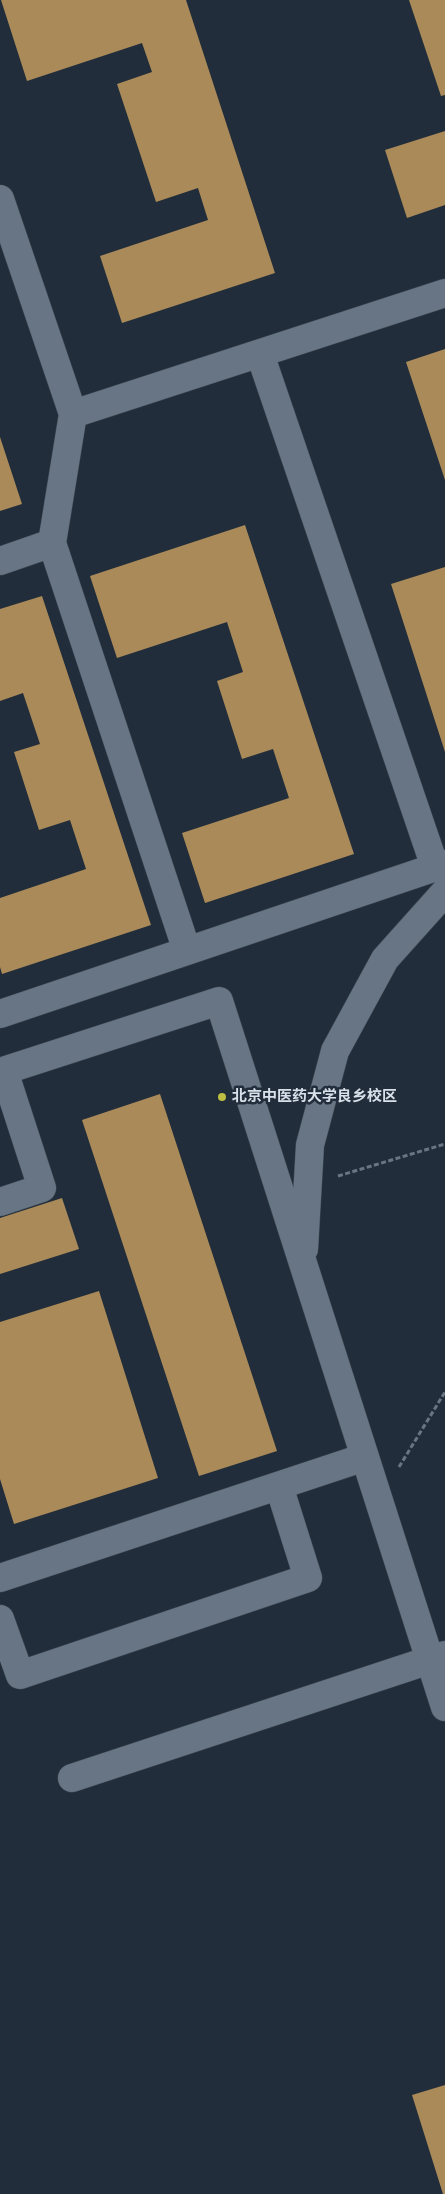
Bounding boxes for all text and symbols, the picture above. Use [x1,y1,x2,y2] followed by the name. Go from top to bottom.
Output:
[232,1088,397,1106] place label: 北京中医药大学良乡校区
[216,1091,228,1103] marker: 北京中医药大学良乡校区

